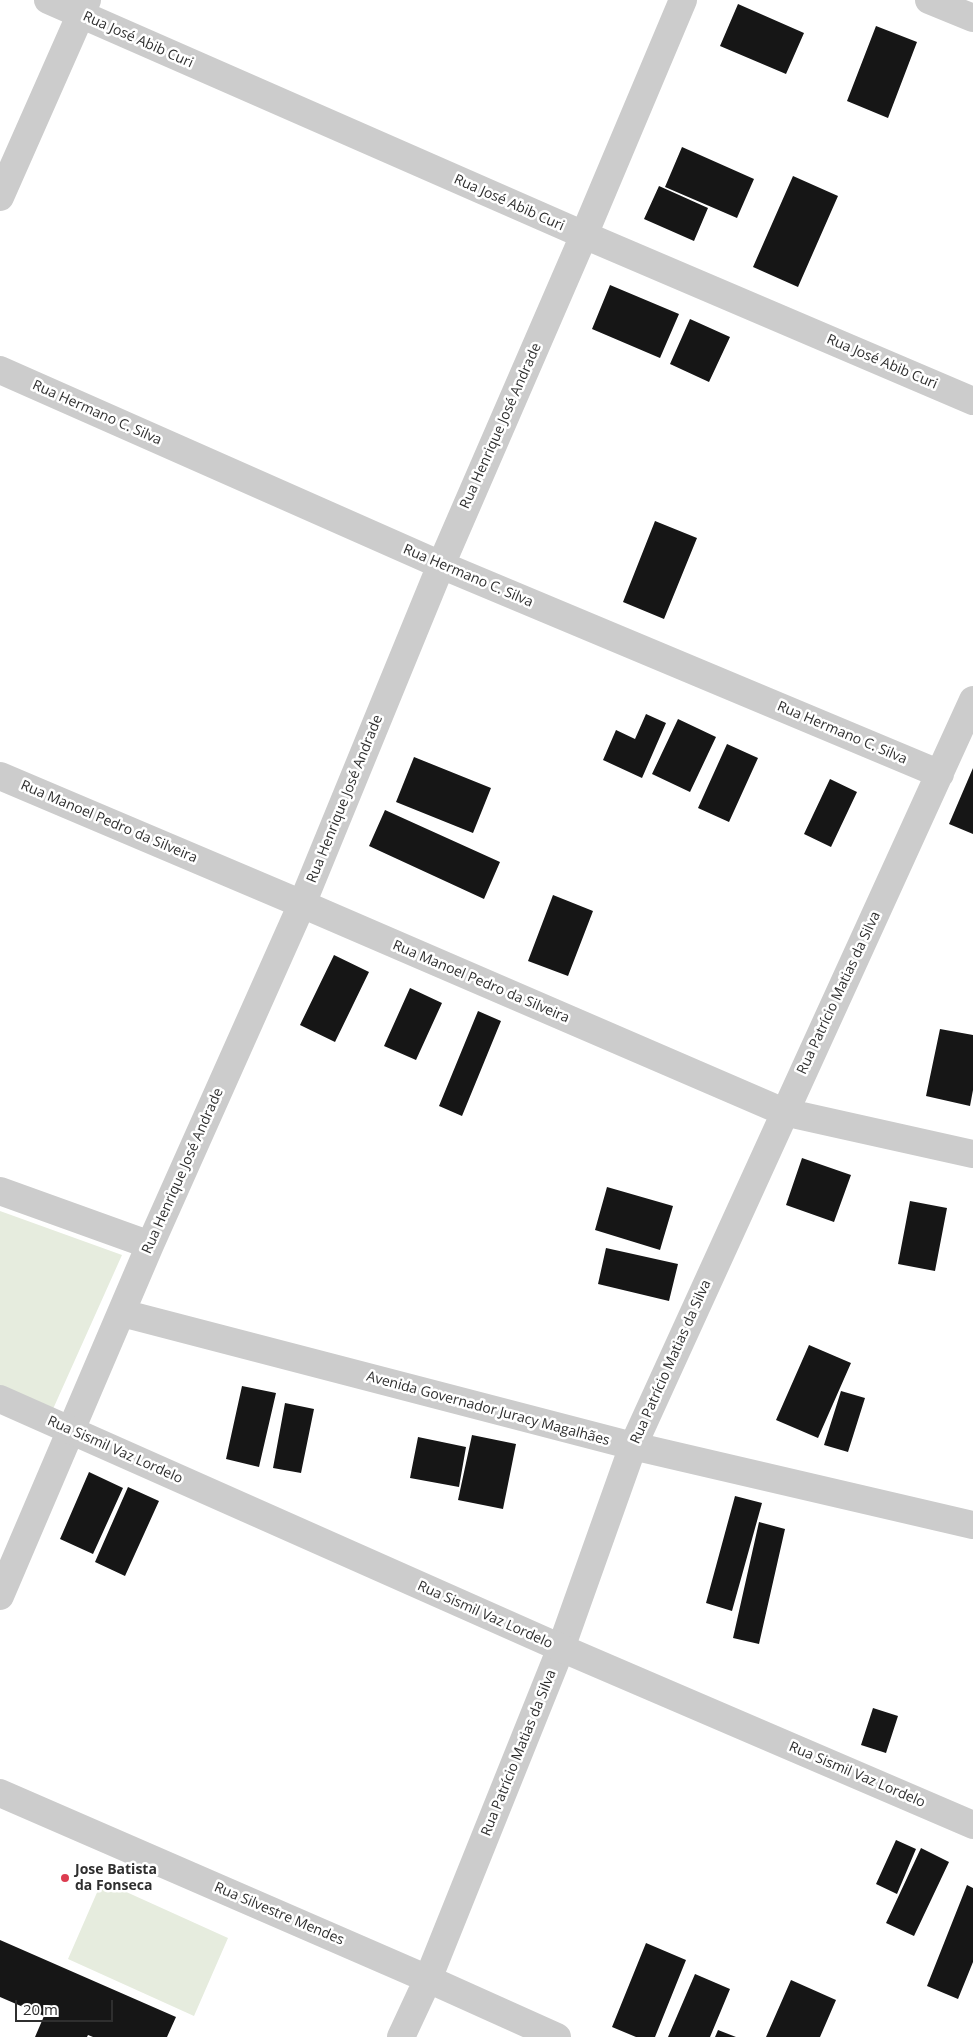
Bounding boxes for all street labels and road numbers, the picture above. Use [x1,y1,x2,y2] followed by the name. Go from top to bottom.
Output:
[80,8,196,72] street label: Rua José Abib Curi
[451,171,567,235] street label: Rua José Abib Curi
[824,331,940,393] street label: Rua José Abib Curi
[457,341,545,511] street label: Rua Henrique José Andrade
[30,377,164,449] street label: Rua Hermano C. Silva
[400,541,536,611] street label: Rua Hermano C. Silva
[774,698,910,768] street label: Rua Hermano C. Silva
[304,713,386,885] street label: Rua Henrique José Andrade
[18,777,200,867] street label: Rua Manoel Pedro da Silveira
[794,909,884,1077] street label: Rua Patrício Matias da Silva
[390,937,572,1027] street label: Rua Manoel Pedro da Silveira
[139,1086,227,1256] street label: Rua Henrique José Andrade
[627,1277,715,1447] street label: Rua Patrício Matias da Silva
[365,1368,611,1450] street label: Avenida Governador Juracy Magalhães
[45,1413,185,1487] street label: Rua Sismil Vaz Lordelo
[415,1578,555,1652] street label: Rua Sismil Vaz Lordelo
[478,1667,560,1839] street label: Rua Patrício Matias da Silva
[786,1739,928,1811] street label: Rua Sismil Vaz Lordelo
[212,1879,346,1949] street label: Rua Silvestre Mendes

